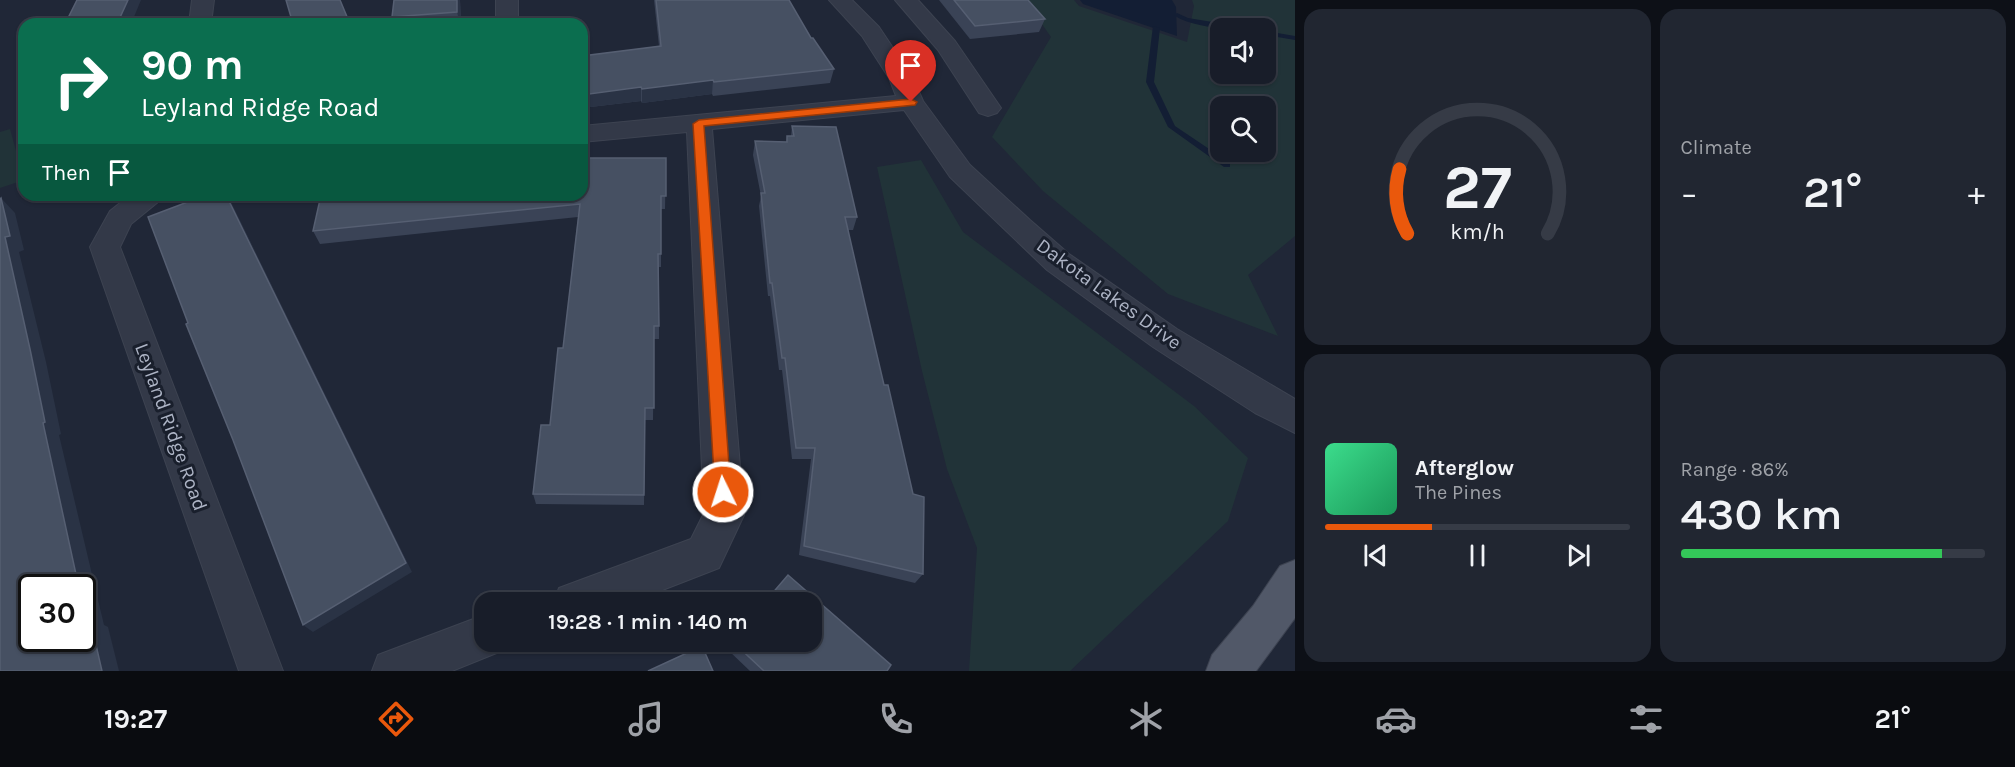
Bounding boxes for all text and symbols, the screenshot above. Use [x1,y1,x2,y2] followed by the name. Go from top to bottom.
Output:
[1210,18,1276,162] map controls
[1210,18,1276,84] button: sound
[141,40,244,90] text: 90 m
[885,40,936,102] pin
[42,42,120,120] icon: right
[894,49,927,82] icon: arrive
[141,91,379,123] text: Leyland Ridge Road
[1210,96,1276,162] button: search
[1681,136,1752,159] text: Climate
[1443,151,1512,224] text: 27
[103,156,136,189] icon: arrive
[42,160,91,186] text: Then
[1803,166,1863,218] text: 21°
[1681,174,1698,212] text: −
[1968,174,1985,212] text: +
[1450,219,1504,244] text: km/h
[1032,234,1186,354] street label: Dakota Lakes Drive
[130,340,212,514] street label: Leyland Ridge Road
[1415,455,1514,481] text: Afterglow
[1681,458,1789,481] text: Range · 86%
[691,460,755,524] position arrow
[1415,481,1502,504] text: The Pines
[1681,488,1842,540] text: 430 km
[1359,539,1392,572] icon: previous
[1461,539,1494,572] icon: pause
[1562,539,1595,572] icon: next
[18,574,96,652] speed limit sign: 30
[548,609,748,635] text: 19:28 · 1 min · 140 m
[375,698,417,740] icon: directions
[625,698,667,740] icon: music
[875,698,917,740] icon: phone
[1125,698,1167,740] icon: climate
[1375,698,1417,740] icon: car
[1625,698,1667,740] icon: filters
[104,703,167,735] text: 19:27
[1875,703,1911,735] text: 21°

